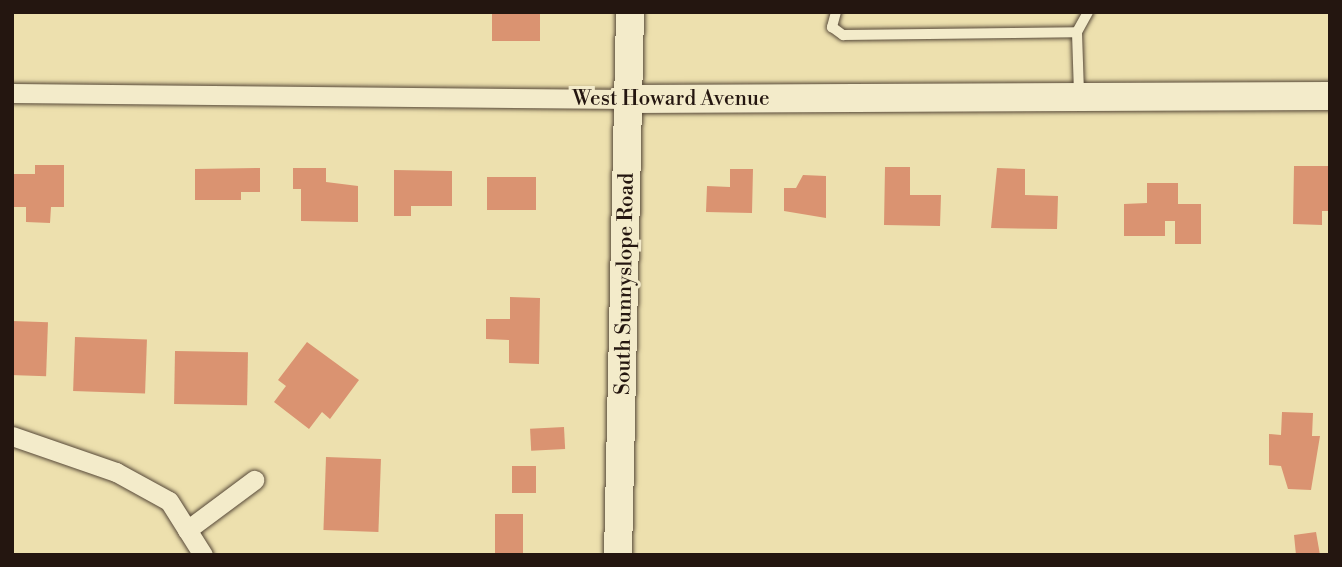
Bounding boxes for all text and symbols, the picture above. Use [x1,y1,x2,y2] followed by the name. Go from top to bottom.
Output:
[572,86,770,112] street label: West Howard Avenue
[610,173,640,395] street label: South Sunnyslope Road

